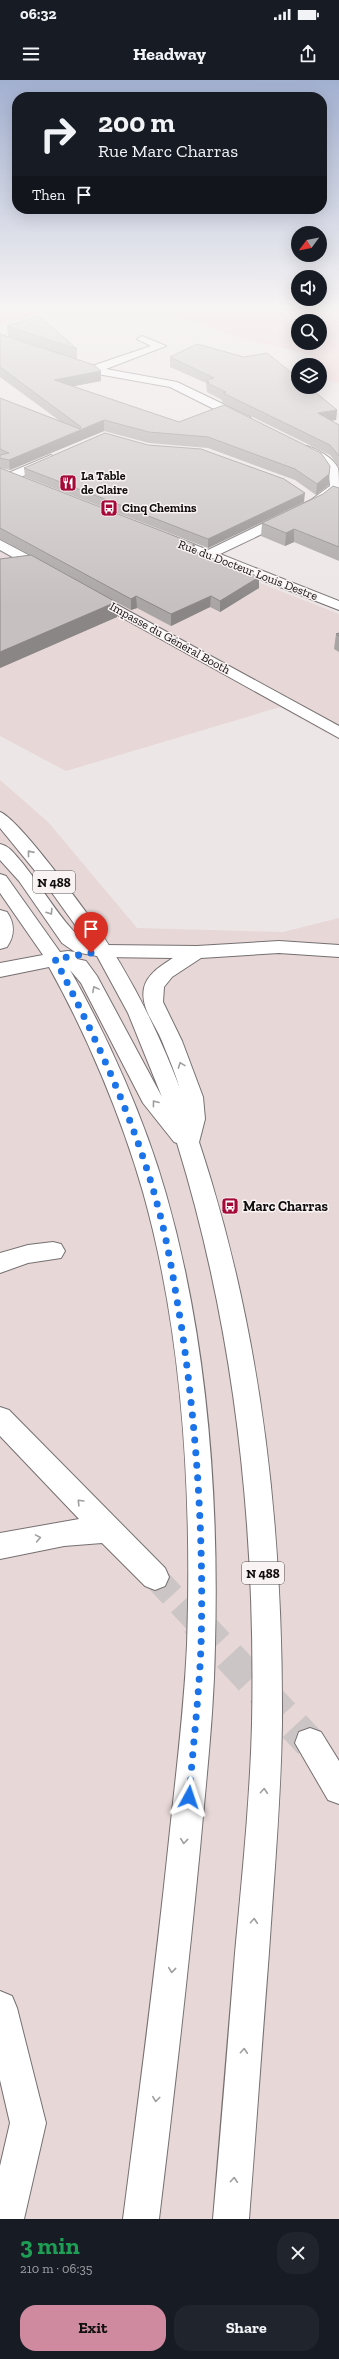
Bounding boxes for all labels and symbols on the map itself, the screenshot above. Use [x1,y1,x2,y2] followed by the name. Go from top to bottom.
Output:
[291,226,327,262] north arrow
[81,469,128,497] place label: La Table de Claire
[58,473,78,493] restaurant icon: La Table de Claire
[99,498,119,518] bus stop icon: Cinq Chemins
[122,501,197,515] place label: Cinq Chemins
[176,537,320,603] street label: Rue du Docteur Louis Destre
[107,599,233,677] street label: Impasse du Général Booth
[27,850,34,857] one-way arrow
[33,871,75,893] road number: N 488
[45,908,52,915] one-way arrow
[74,912,108,953] pin
[92,985,99,993] one-way arrow
[177,1062,186,1069] one-way arrow
[153,1101,160,1108] one-way arrow
[220,1196,240,1216] bus stop icon: Marc Charras
[243,1198,329,1215] place label: Marc Charras
[77,1499,85,1507] one-way arrow
[35,1534,41,1543] one-way arrow
[242,1562,284,1584] road number: N 488
[168,1776,210,1818] position arrow
[260,1788,269,1794] one-way arrow
[180,1838,189,1844] one-way arrow
[250,1918,259,1924] one-way arrow
[167,1967,176,1973] one-way arrow
[240,2048,249,2054] one-way arrow
[152,2096,161,2102] one-way arrow
[229,2177,238,2183] one-way arrow

